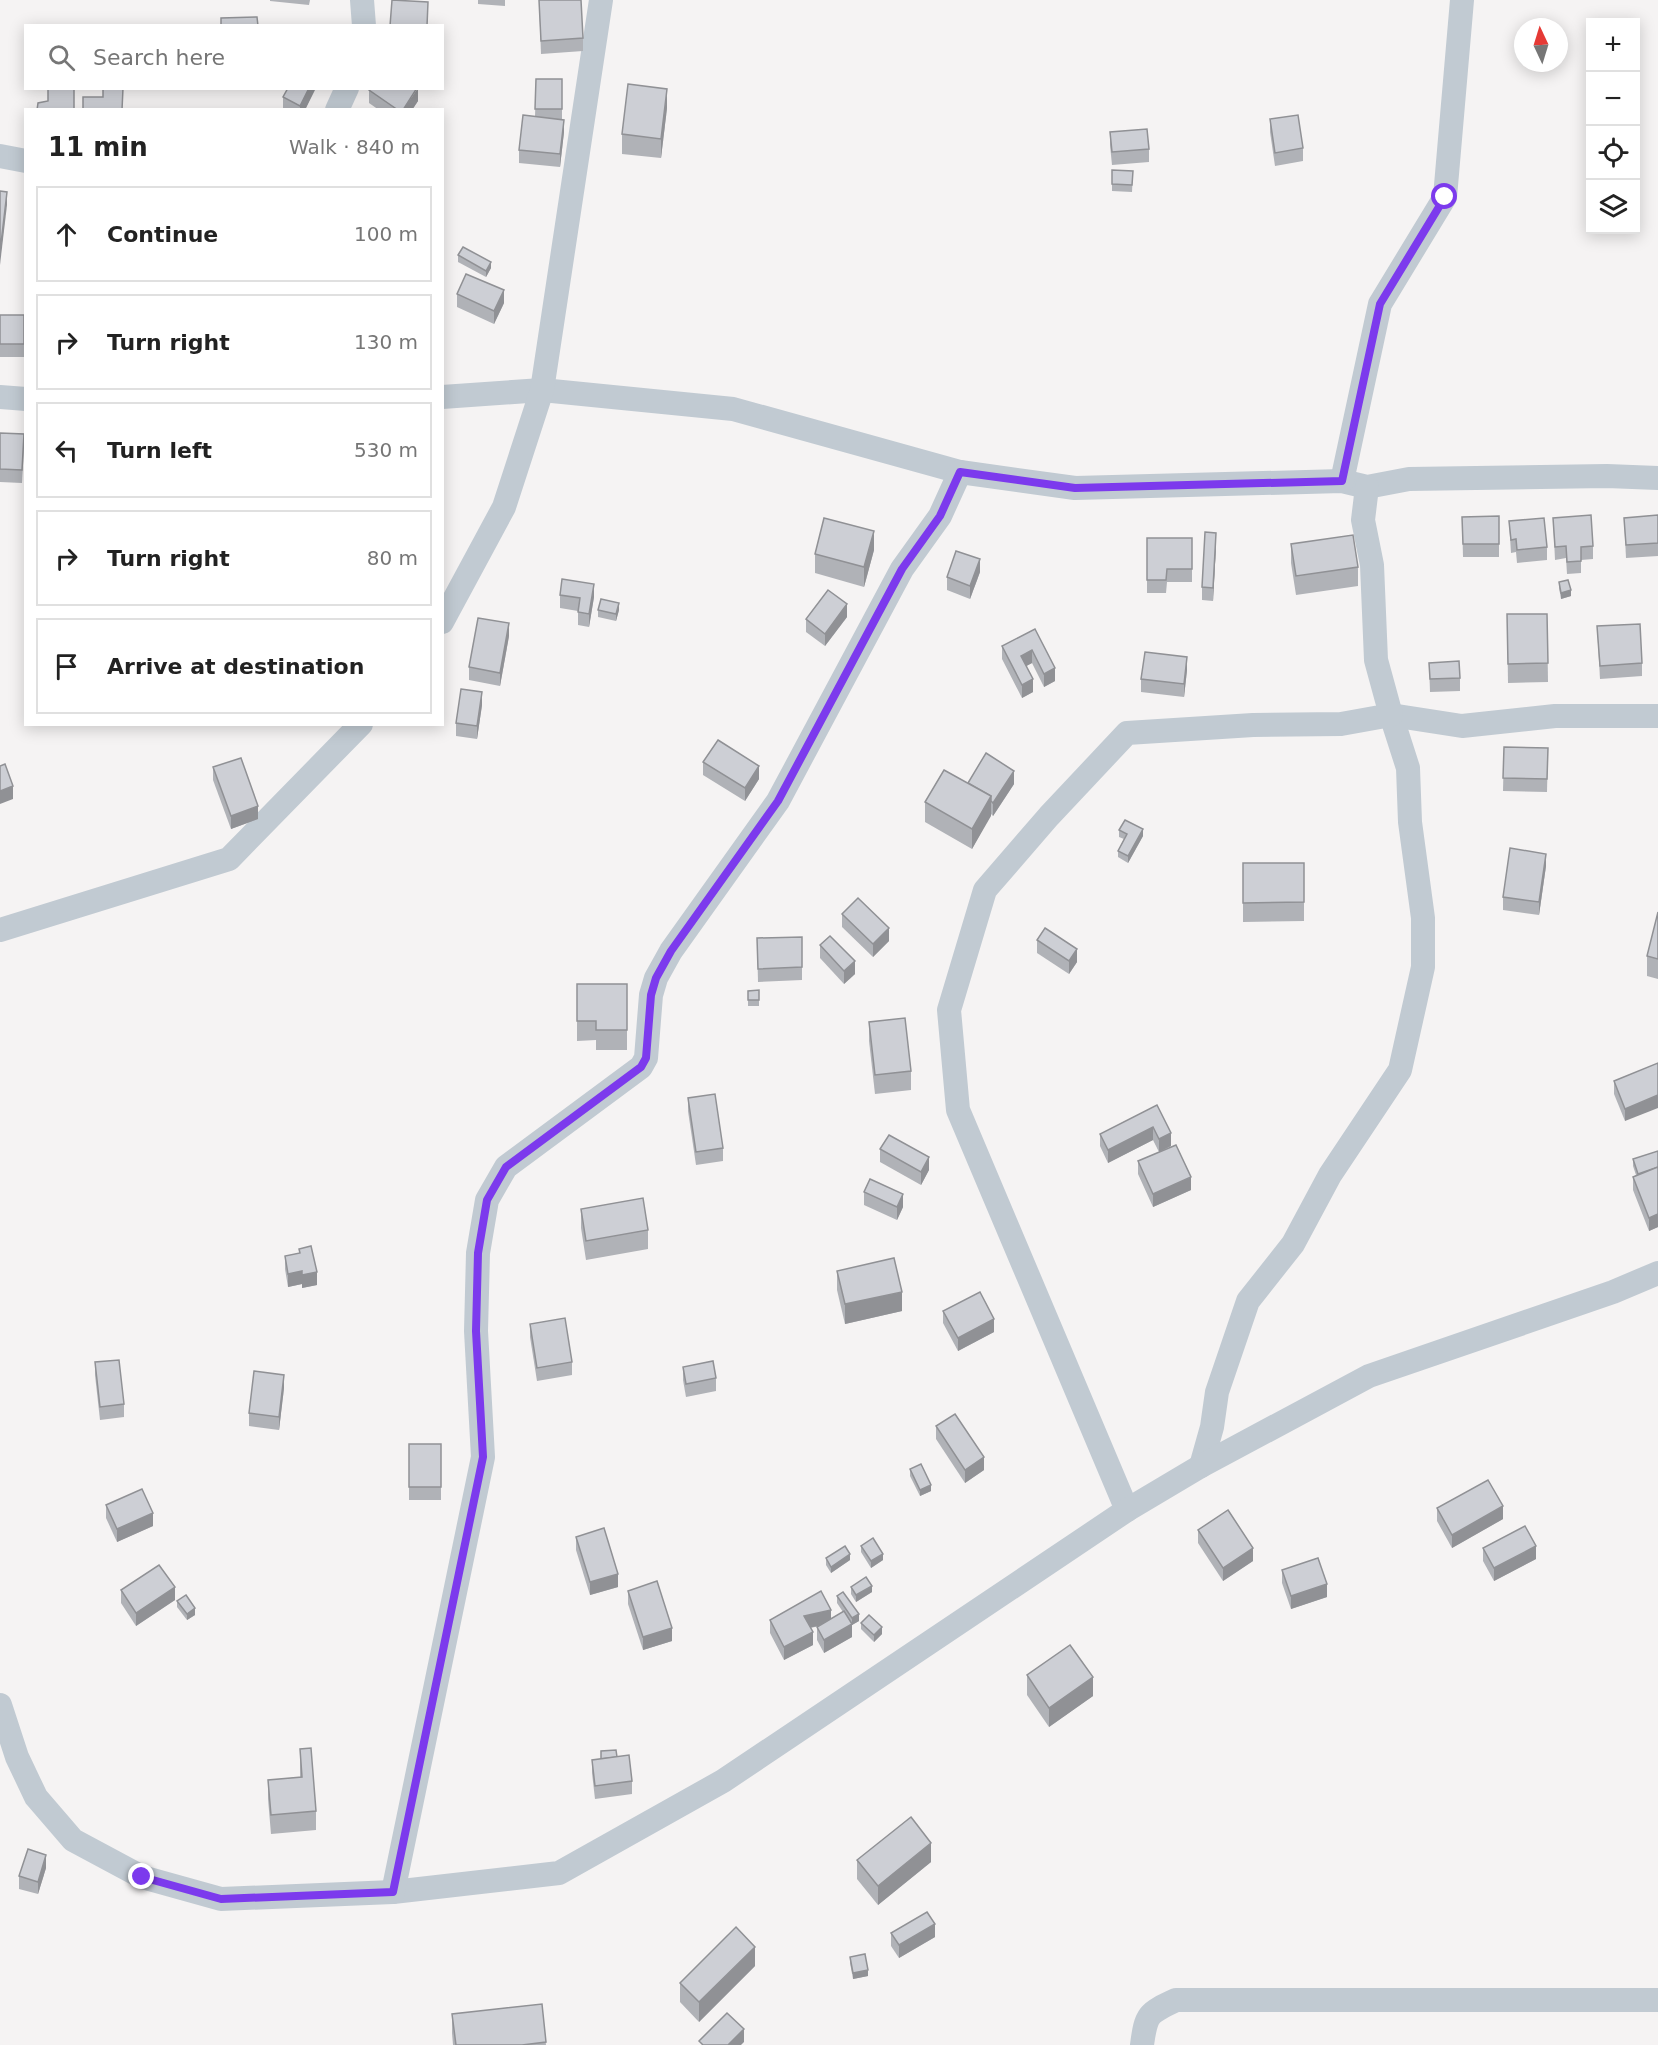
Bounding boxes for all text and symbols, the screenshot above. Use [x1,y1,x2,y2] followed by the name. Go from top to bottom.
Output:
[1514,18,1568,72] north arrow
[1586,18,1640,234] map controls
[1586,18,1640,72] button: +
[24,24,444,90] search box
[45,41,78,74] icon: search
[93,45,225,70] text: Search here
[1586,72,1640,126] button: −
[1586,126,1640,180] button: locate
[48,132,148,162] text: 11 min
[289,135,420,159] text: Walk · 840 m
[1586,180,1640,234] button: layers
[1431,183,1457,209] route start
[50,218,83,251] icon: ahead
[107,222,218,247] text: Continue
[354,222,418,246] text: 100 m
[50,326,83,359] icon: right
[107,330,230,355] text: Turn right
[354,330,418,354] text: 130 m
[50,434,83,467] icon: left
[107,438,212,463] text: Turn left
[354,438,418,462] text: 530 m
[50,542,83,575] icon: right
[107,546,230,571] text: Turn right
[367,546,418,570] text: 80 m
[50,650,83,683] icon: arrive
[107,654,364,679] text: Arrive at destination
[128,1863,154,1889] route end

